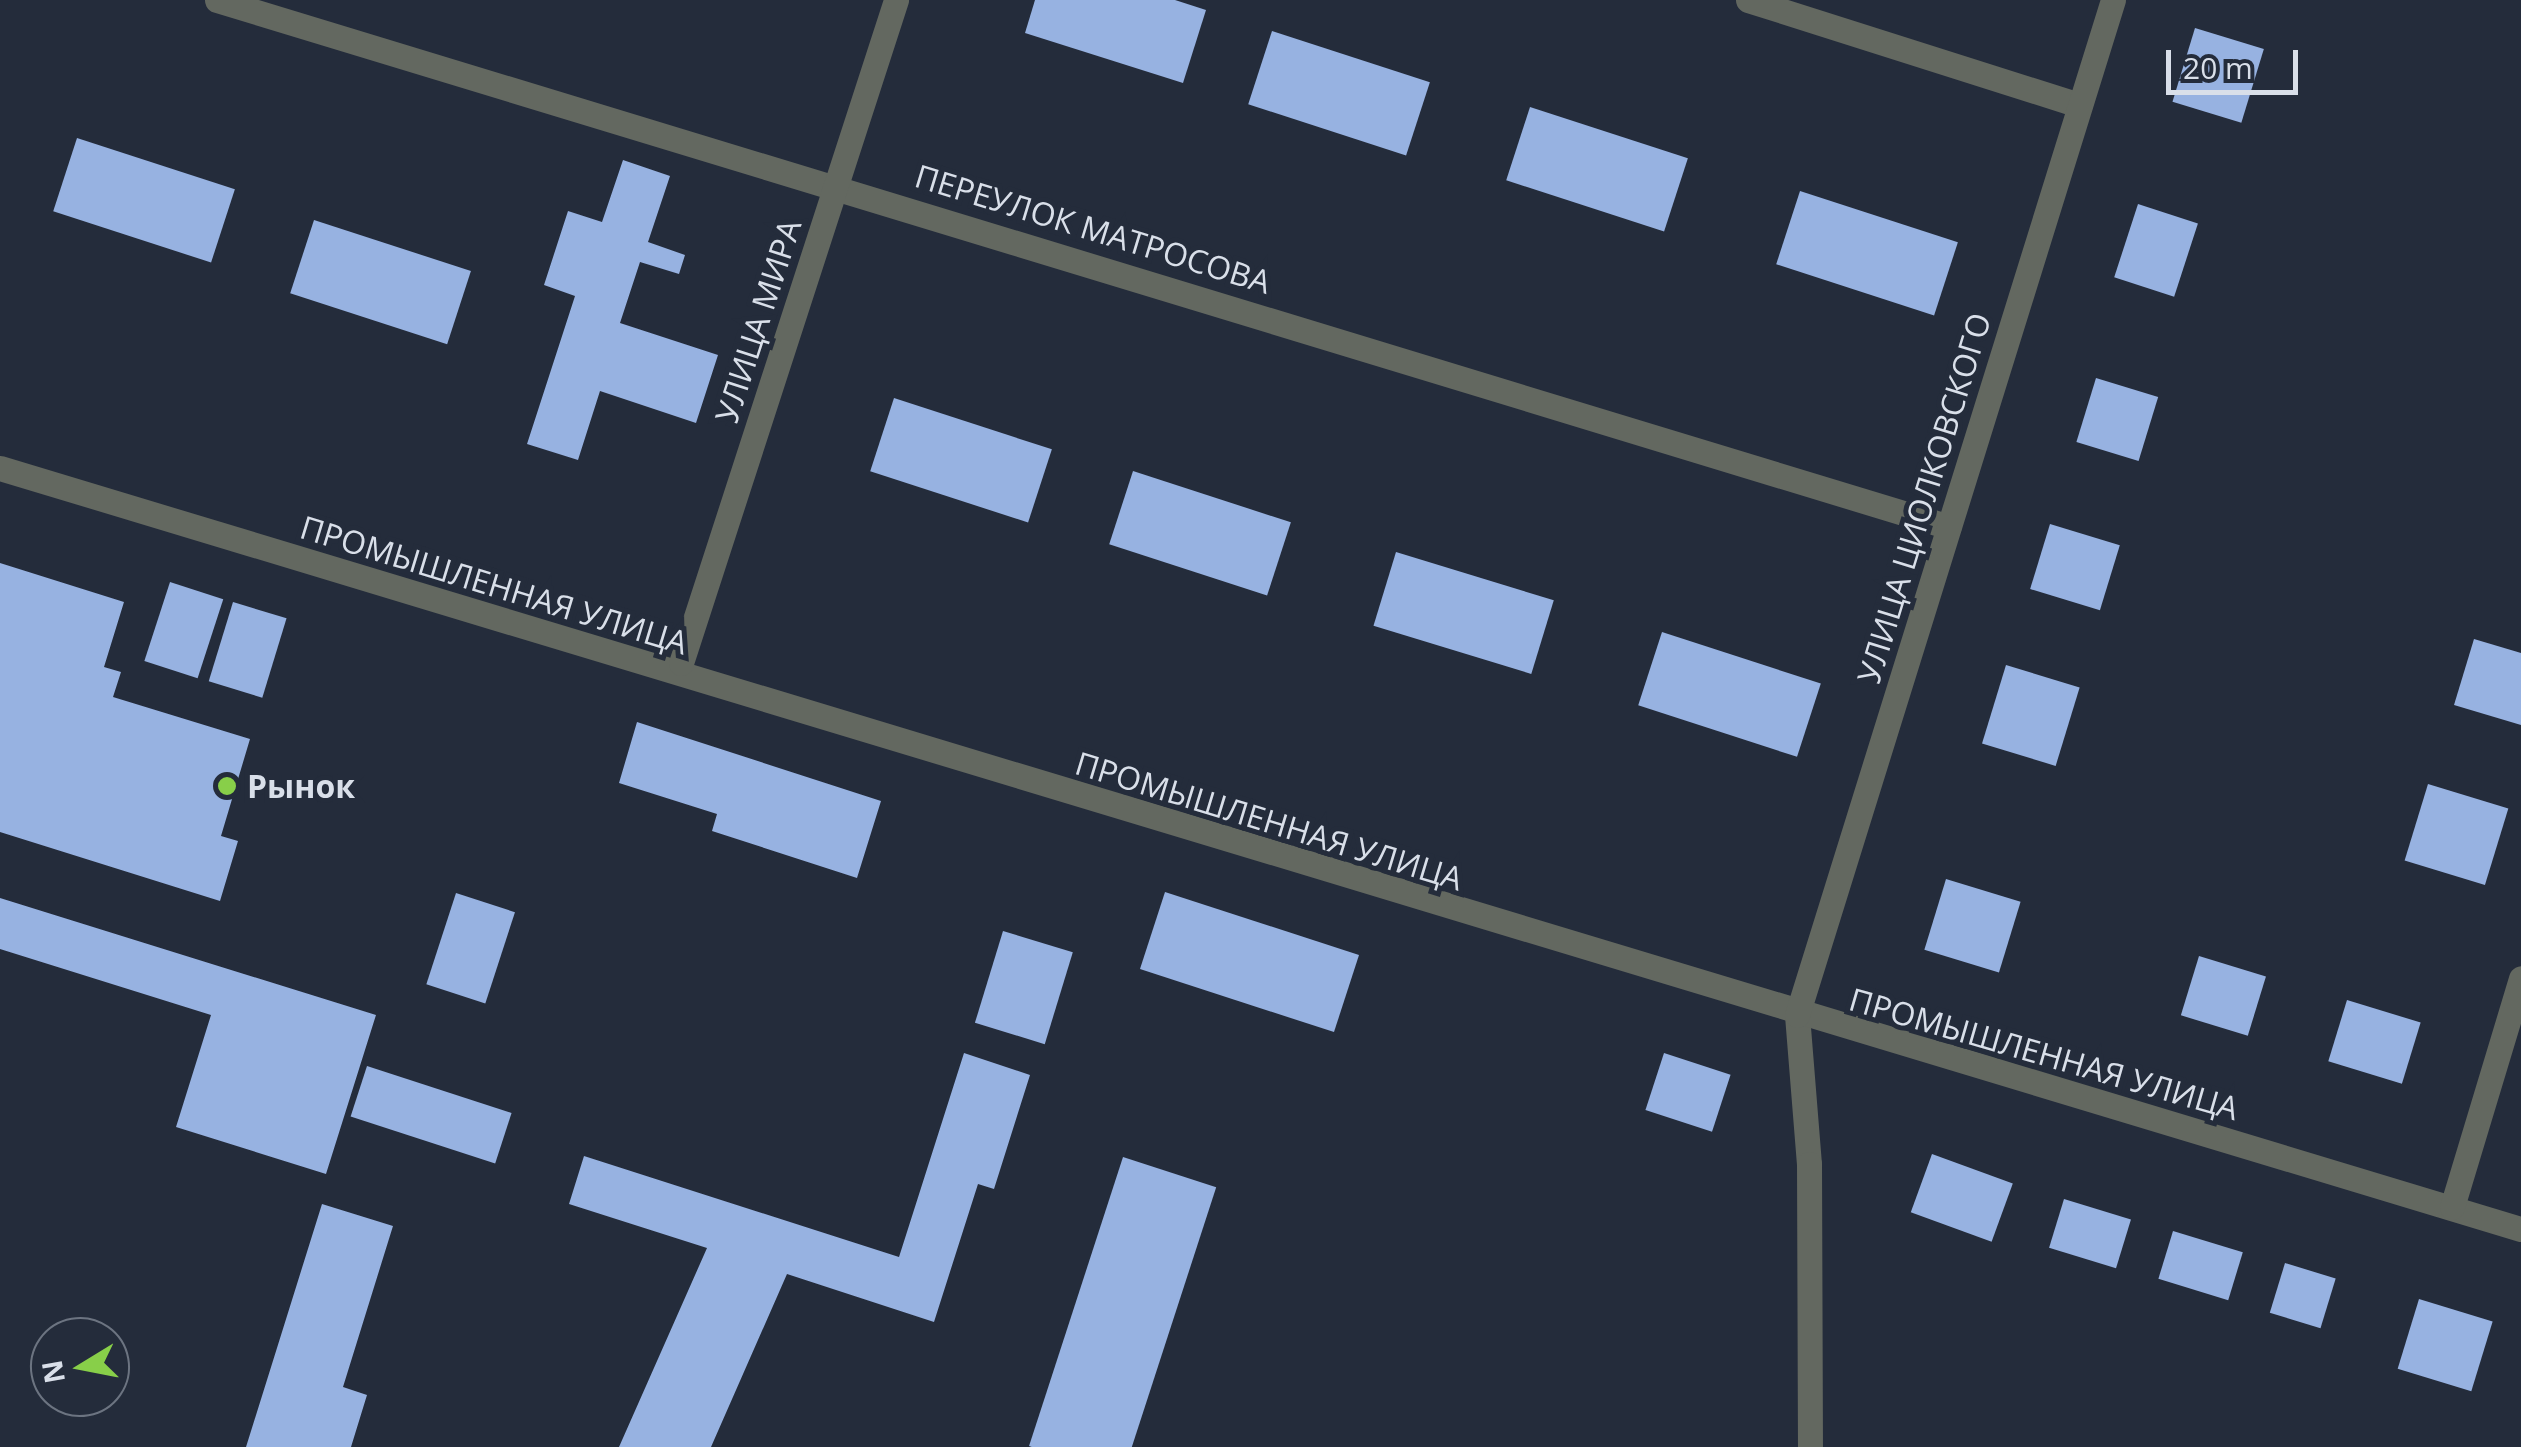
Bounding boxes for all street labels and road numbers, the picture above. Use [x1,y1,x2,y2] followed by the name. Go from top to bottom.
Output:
[911,157,1275,301] street label: ПЕРЕУЛОК МАТРОСОВА
[707,215,809,427] street label: УЛИЦА МИРА
[1849,308,1999,688] street label: УЛИЦА ЦИОЛКОВСКОГО
[296,508,692,662] street label: ПРОМЫШЛЕННАЯ УЛИЦА
[1071,744,1467,898] street label: ПРОМЫШЛЕННАЯ УЛИЦА
[1845,980,2243,1128] street label: ПРОМЫШЛЕННАЯ УЛИЦА

